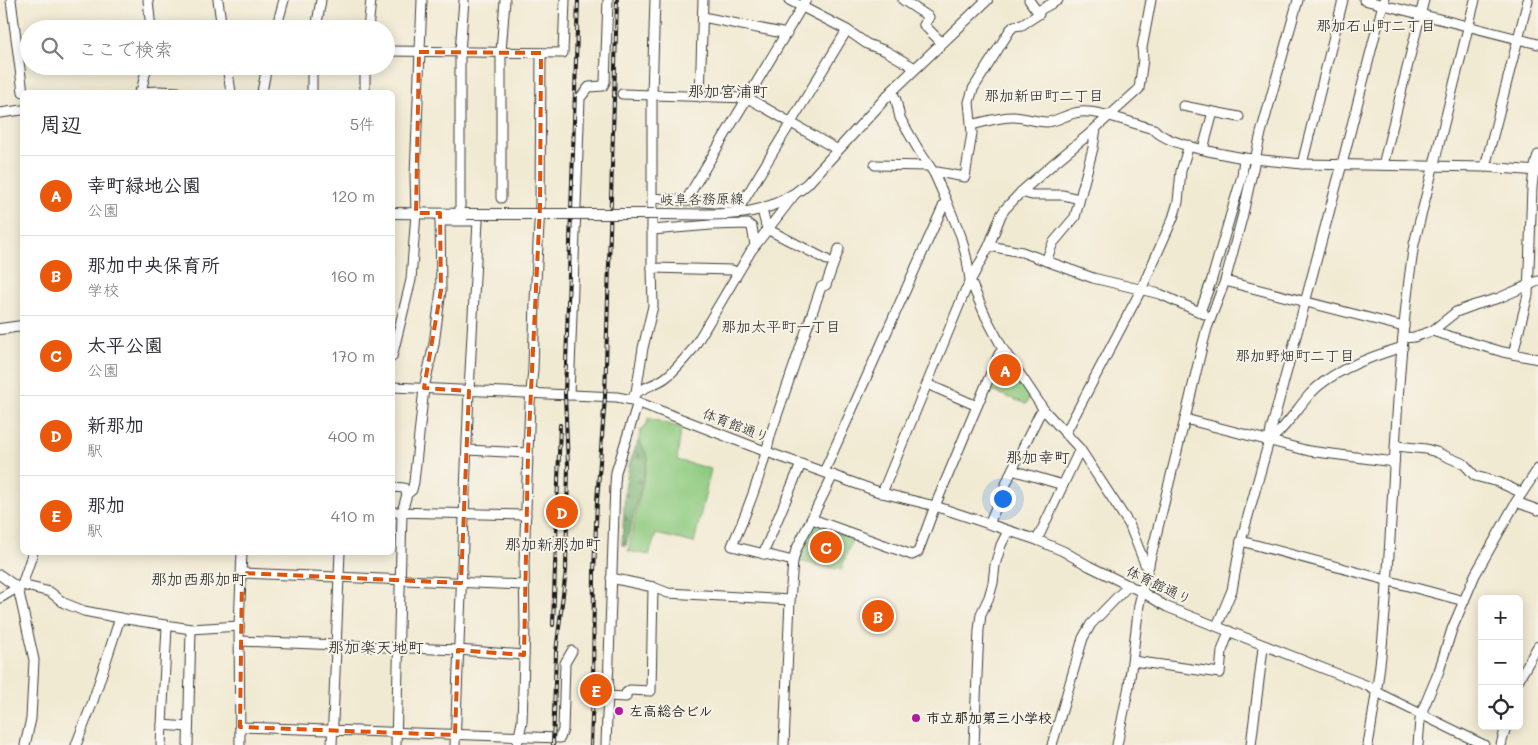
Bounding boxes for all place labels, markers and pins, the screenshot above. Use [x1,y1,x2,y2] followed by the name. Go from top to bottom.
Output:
[989,351,1021,389] pin: A
[546,493,578,531] pin: D
[810,528,842,566] pin: C
[862,597,894,635] pin: B
[580,671,612,709] pin: E
[629,701,713,720] place label: 左高総合ビル
[613,705,625,717] marker: 左高総合ビル
[926,708,1052,727] place label: 市立那加第三小学校
[910,712,922,724] marker: 市立那加第三小学校

